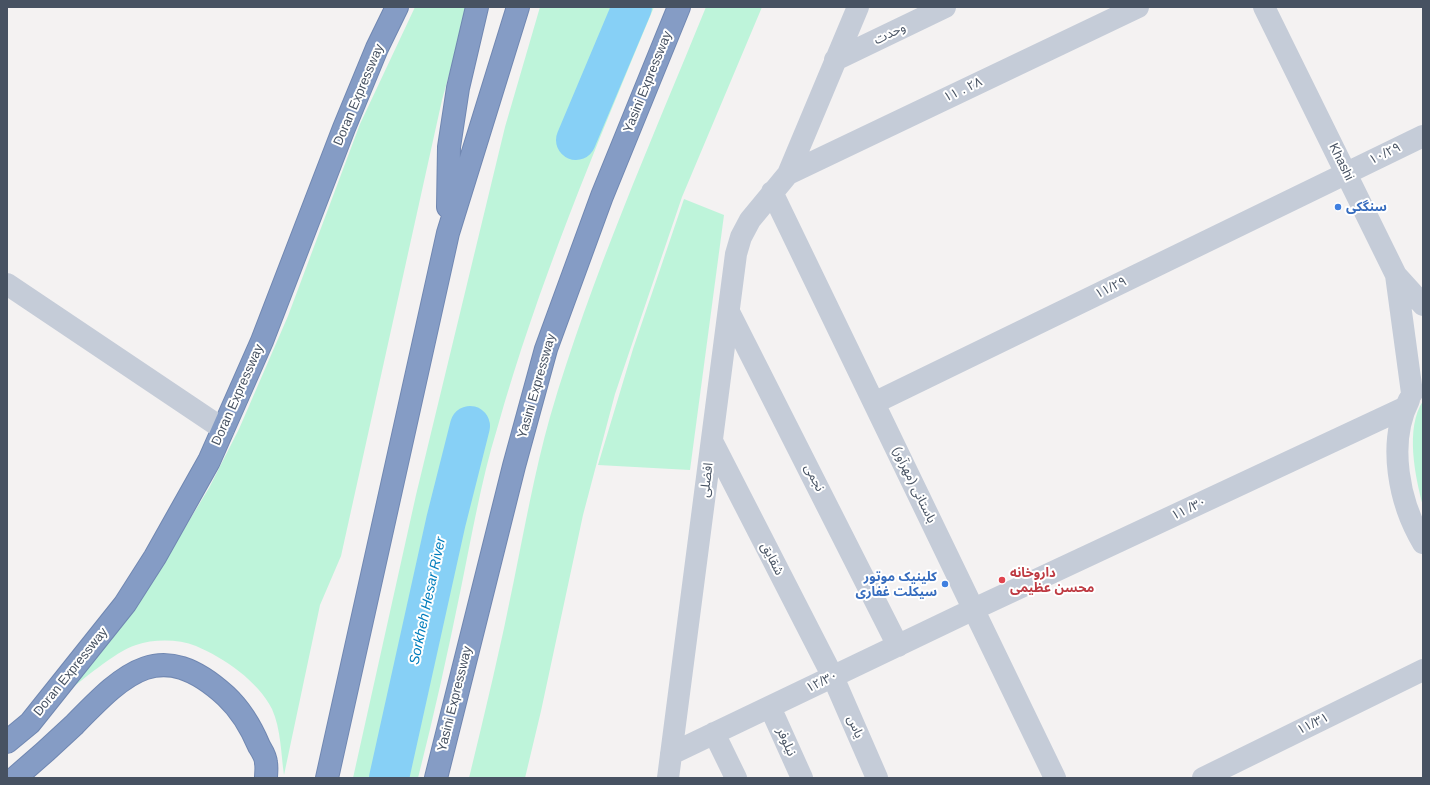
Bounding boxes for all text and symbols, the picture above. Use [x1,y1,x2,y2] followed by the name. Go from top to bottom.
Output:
[872,20,908,48] street label: وحدت
[621,29,675,135] street label: Yasini Expressway
[331,42,387,148] street label: Doran Expressway
[941,74,985,106] street label: ۱۱ . ۲۸
[1367,140,1403,168] street label: ۱۰/۲۹
[1325,141,1357,183] street label: Khashi
[1346,199,1387,215] place label: سنگکی
[1333,202,1343,212] marker: سنگکی
[1093,274,1129,302] street label: ۱۱/۲۹
[515,332,559,440] street label: Yasini Expressway
[209,342,267,448] street label: Doran Expressway
[889,444,939,526] street label: باستانی (مهرآور)
[697,462,717,498] street label: افضلی
[800,462,828,494] street label: نجمی
[1169,494,1209,524] street label: ۱۱ /۳۰
[406,536,450,666] water label: Sorkheh Hesar River
[757,540,787,578] street label: شقایق
[1010,565,1094,596] place label: داروخانه محسن عظیمی
[856,569,937,600] place label: کلینیک موتور سیکلت غفاری
[997,575,1007,585] marker: داروخانه محسن عظیمی
[940,579,950,589] marker: کلینیک موتور سیکلت غفاری
[31,625,111,719] street label: Doran Expressway
[434,645,476,753] street label: Yasini Expressway
[804,668,840,696] street label: ۱۲/۳۰
[1295,710,1331,738] street label: ۱۱/۳۱
[843,713,867,741] street label: یاس
[773,725,799,759] street label: نیلوفر

